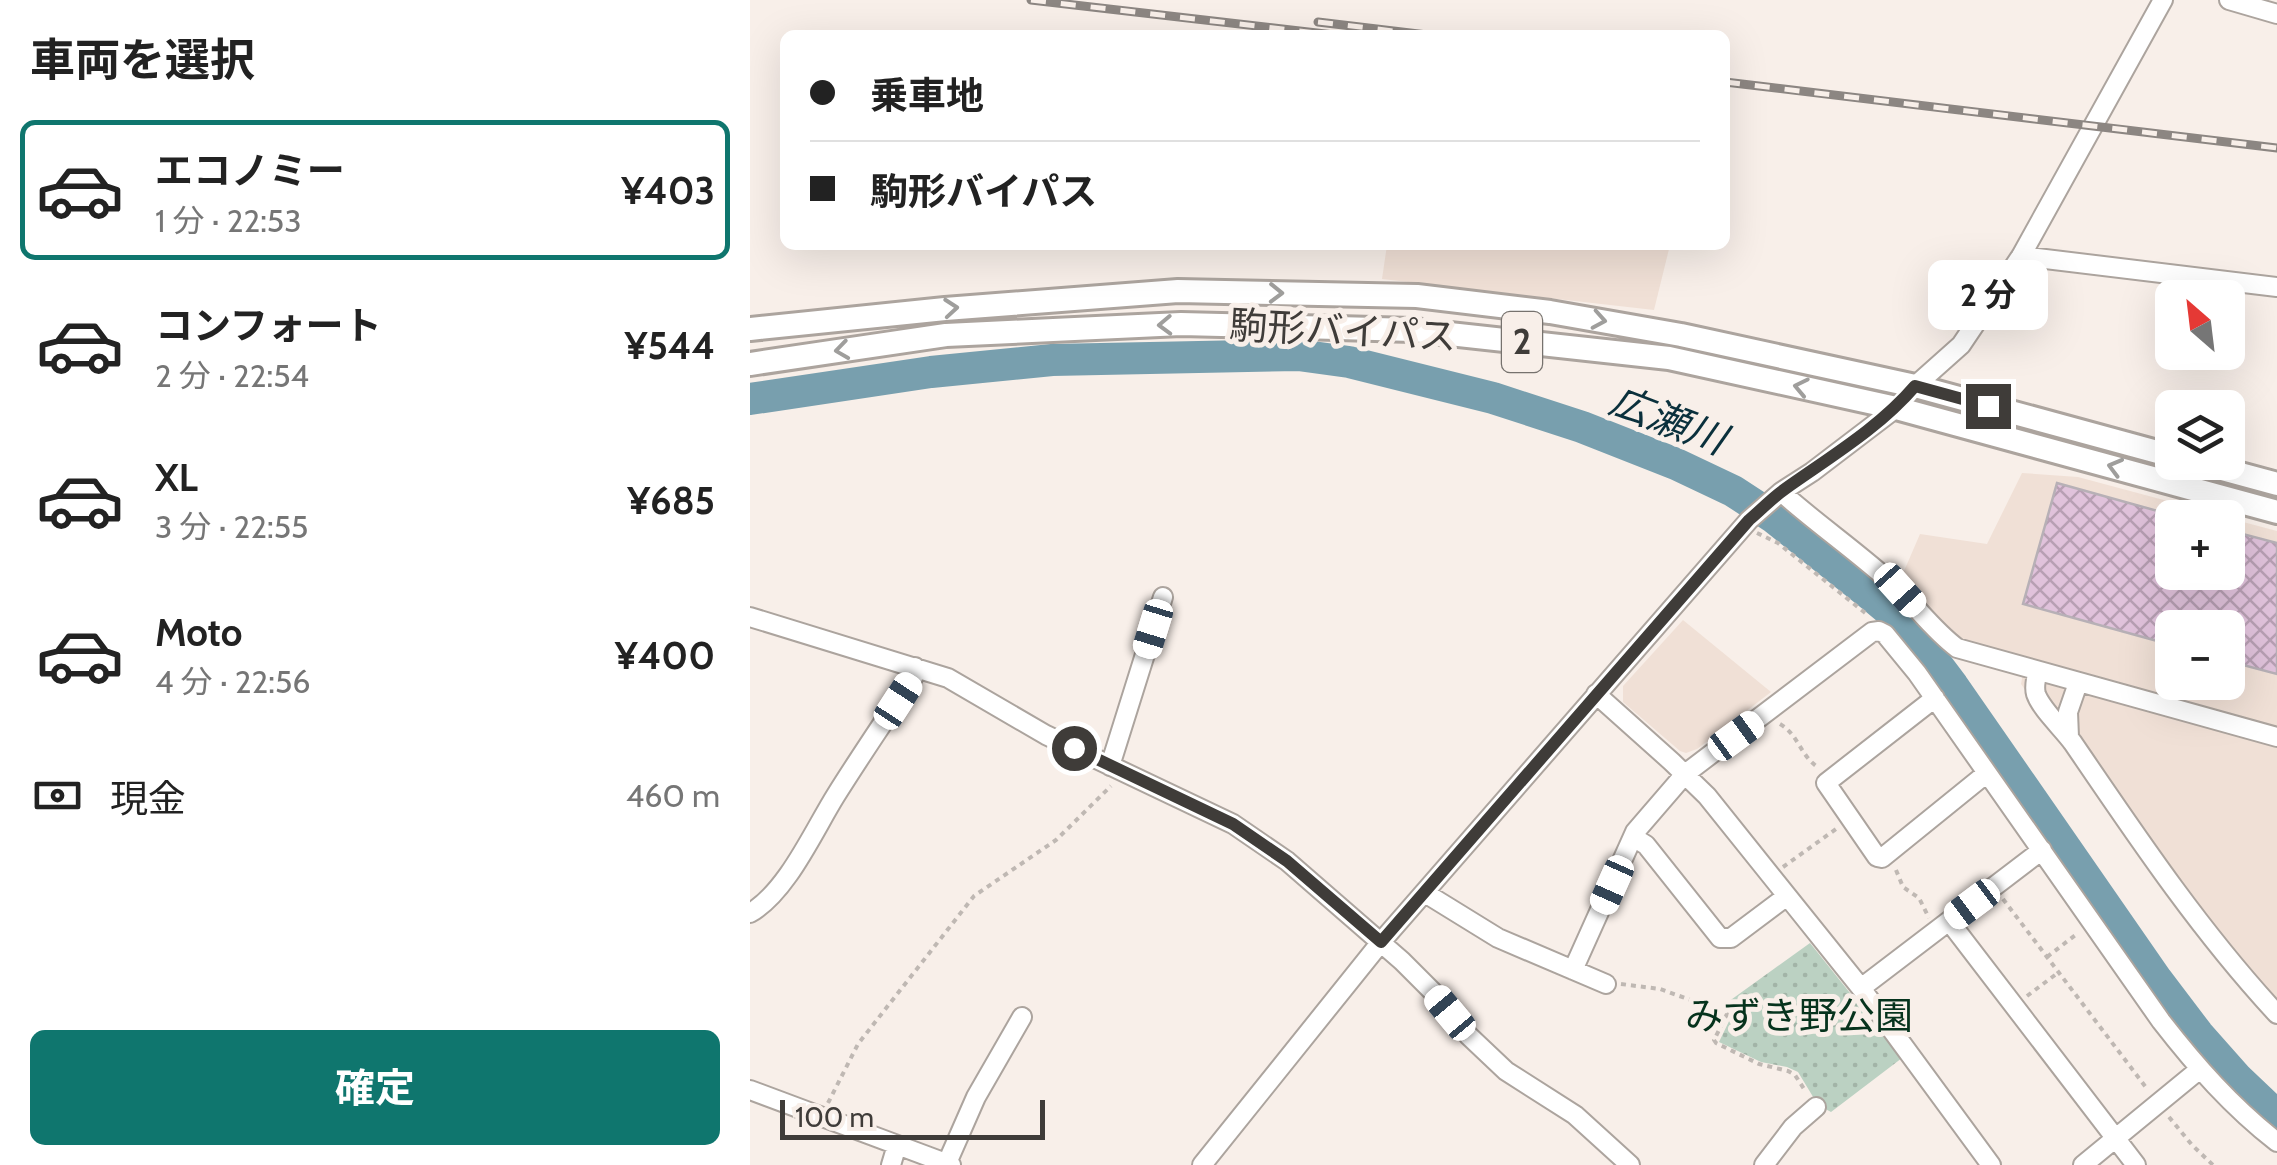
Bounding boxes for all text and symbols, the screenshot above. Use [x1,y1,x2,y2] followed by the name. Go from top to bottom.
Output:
[30,33,255,87] text: 車両を選択
[870,72,984,119] text: 乗車地
[35,145,125,235] icon: car
[155,147,345,194] text: エコノミー
[621,167,715,214] text: ¥403
[870,168,1097,215] text: 駒形バイパス
[155,201,301,240] text: 1 分 · 22:53
[1928,261,2048,331] callout: 2 分
[1960,275,2016,314] text: 2 分
[2155,280,2245,370] north arrow
[2155,280,2245,700] map controls
[1268,282,1284,303] one-way arrow
[944,298,960,320] one-way arrow
[35,300,125,390] icon: car
[1228,301,1458,360] street label: 駒形バイパス
[155,302,382,349] text: コンフォート
[1591,309,1607,330] one-way arrow
[1502,312,1542,372] road number: 2
[1157,314,1173,335] one-way arrow
[624,322,715,369] text: ¥544
[833,339,850,360] one-way arrow
[155,356,309,395] text: 2 分 · 22:54
[1603,375,1737,465] water label: 広瀬川
[1793,377,1810,398] one-way arrow
[1966,384,2011,429] route end
[2155,390,2245,480] button: layers
[155,454,198,501] text: XL
[35,455,125,545] icon: car
[2107,458,2125,479] one-way arrow
[627,477,715,524] text: ¥685
[2155,500,2245,590] button: +
[155,507,308,546] text: 3 分 · 22:55
[1869,558,1931,622] car
[1130,596,1176,662] car
[155,609,242,656] text: Moto
[35,610,125,700] icon: car
[2155,610,2245,700] button: −
[615,632,715,679] text: ¥400
[155,662,310,701] text: 4 分 · 22:56
[869,668,927,734] car
[1703,706,1769,766] car
[1052,726,1097,771] route start
[30,768,85,823] icon: cash
[110,775,186,822] text: 現金
[626,776,720,815] text: 460 m
[1586,851,1638,919] car
[1939,874,2005,934] car
[1419,980,1481,1046] car
[1685,992,1913,1039] park label: みずき野公園
[30,1030,720,1145] button: 確定
[780,1095,1045,1140] scale bar
[795,1100,874,1134] text: 100 m

